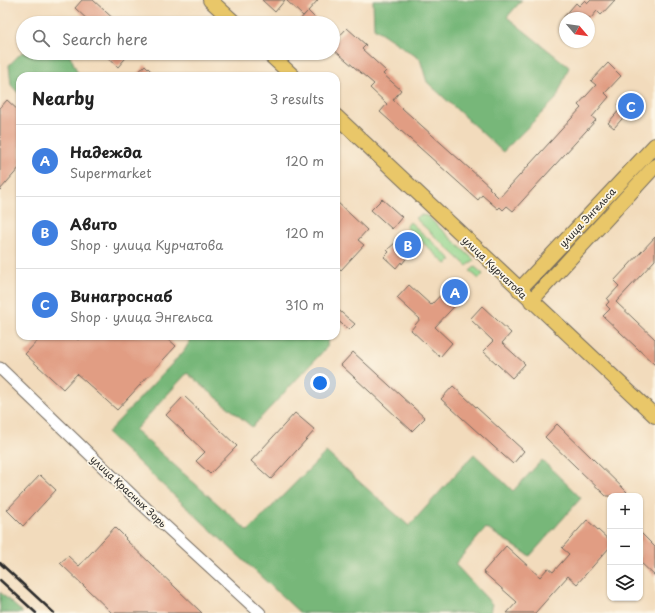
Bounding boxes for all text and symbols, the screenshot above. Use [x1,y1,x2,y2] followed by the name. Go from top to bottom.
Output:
[559,12,595,48] north arrow
[16,16,340,60] search box
[30,27,52,49] icon: search
[62,27,148,50] text: Search here
[32,85,94,111] text: Nearby
[270,89,324,108] text: 3 results
[618,91,644,121] pin: C
[70,140,143,163] text: Надежда
[40,151,50,170] text: A
[285,151,324,170] text: 120 m
[70,163,152,182] text: Supermarket
[555,183,619,250] street label: улица Энгельса
[70,212,117,235] text: Авито
[41,223,49,242] text: B
[285,223,324,242] text: 120 m
[395,230,421,260] pin: B
[458,232,531,303] street label: улица Курчатова
[70,235,223,254] text: Shop · улица Курчатова
[442,277,468,307] pin: A
[70,284,172,307] text: Винагроснаб
[40,295,50,314] text: C
[285,295,324,314] text: 310 m
[70,307,213,326] text: Shop · улица Энгельса
[310,373,330,393] your location
[87,452,171,530] street label: улица Красных Зорь
[607,493,643,601] map controls
[607,493,643,529] button: +
[607,529,643,565] button: −
[607,565,643,601] button: layers

